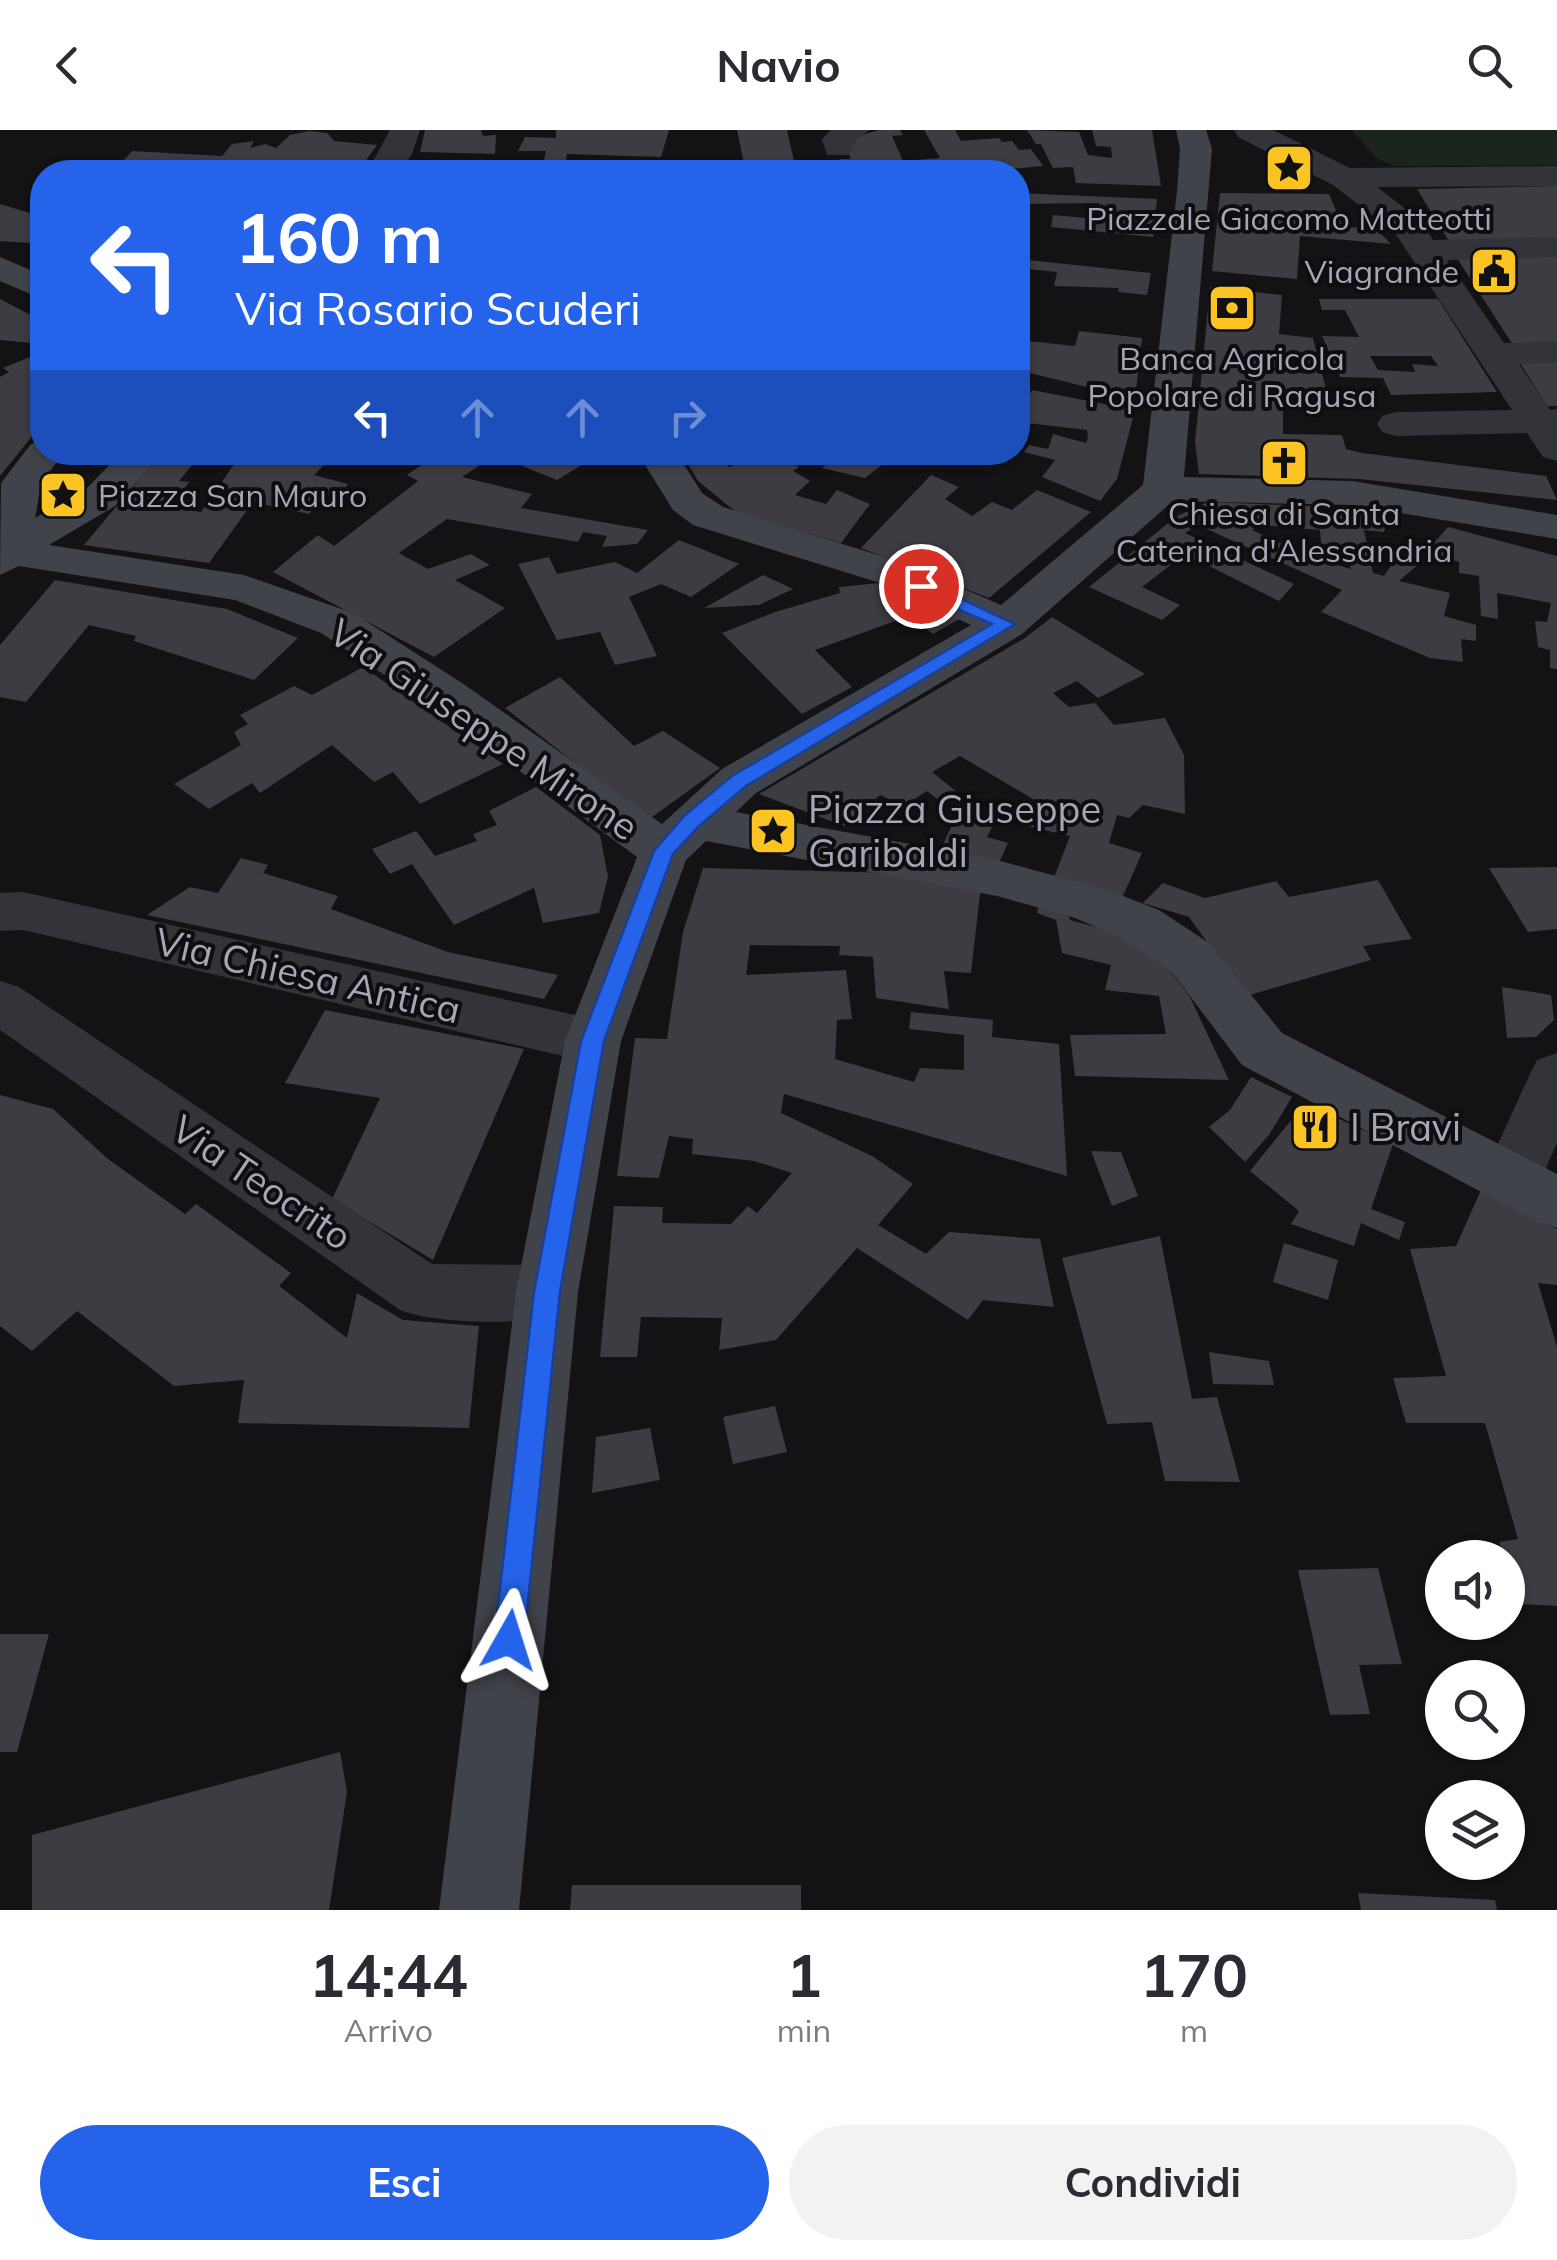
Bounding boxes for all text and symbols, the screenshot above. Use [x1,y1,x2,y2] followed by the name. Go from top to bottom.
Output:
[716,37,841,93] text: Navio
[40,38,95,93] icon: back
[1462,38,1517,93] icon: search
[1263,142,1315,194] place icon: Piazzale Giacomo Matteotti
[235,193,443,281] text: 160 m
[1086,198,1492,238] place label: Piazzale Giacomo Matteotti
[70,200,200,330] icon: left
[1468,245,1520,297] public building icon: Viagrande
[1305,251,1459,291] place label: Viagrande
[235,280,641,336] text: Via Rosario Scuderi
[1206,282,1258,334] bank icon: Banca Agricola Popolare di Ragusa
[1087,338,1377,415] place label: Banca Agricola Popolare di Ragusa
[345,390,400,445] icon: left
[450,390,505,445] icon: ahead
[555,390,610,445] icon: ahead
[660,390,715,445] icon: right
[1258,437,1310,489] church icon: Chiesa di Santa Caterina d'Alessandria
[37,469,89,521] place icon: Piazza San Mauro
[98,475,367,515] place label: Piazza San Mauro
[1116,493,1452,570] place label: Chiesa di Santa Caterina d'Alessandria
[879,544,964,629] pin
[894,559,949,614] icon: arrive
[320,608,648,850] street label: Via Giuseppe Mirone
[808,785,1101,877] place label: Piazza Giuseppe Garibaldi
[747,805,799,857] place icon: Piazza Giuseppe Garibaldi
[151,917,465,1033] street label: Via Chiesa Antica
[1289,1101,1341,1153] restaurant icon: I Bravi
[1350,1103,1461,1151] place label: I Bravi
[163,1104,361,1260] street label: Via Teocrito
[1425,1540,1525,1880] map controls
[1425,1540,1525,1640] button: sound
[457,1588,561,1692] position arrow
[1425,1660,1525,1760] button: search
[1425,1780,1525,1880] button: layers
[309,1937,468,2012] text: 14:44
[786,1937,822,2012] text: 1
[1140,1937,1248,2012] text: 170
[344,2010,433,2050] text: Arrivo
[777,2010,831,2050] text: min
[1180,2010,1208,2050] text: m
[40,2125,769,2240] button: Esci
[789,2125,1517,2240] button: Condividi

